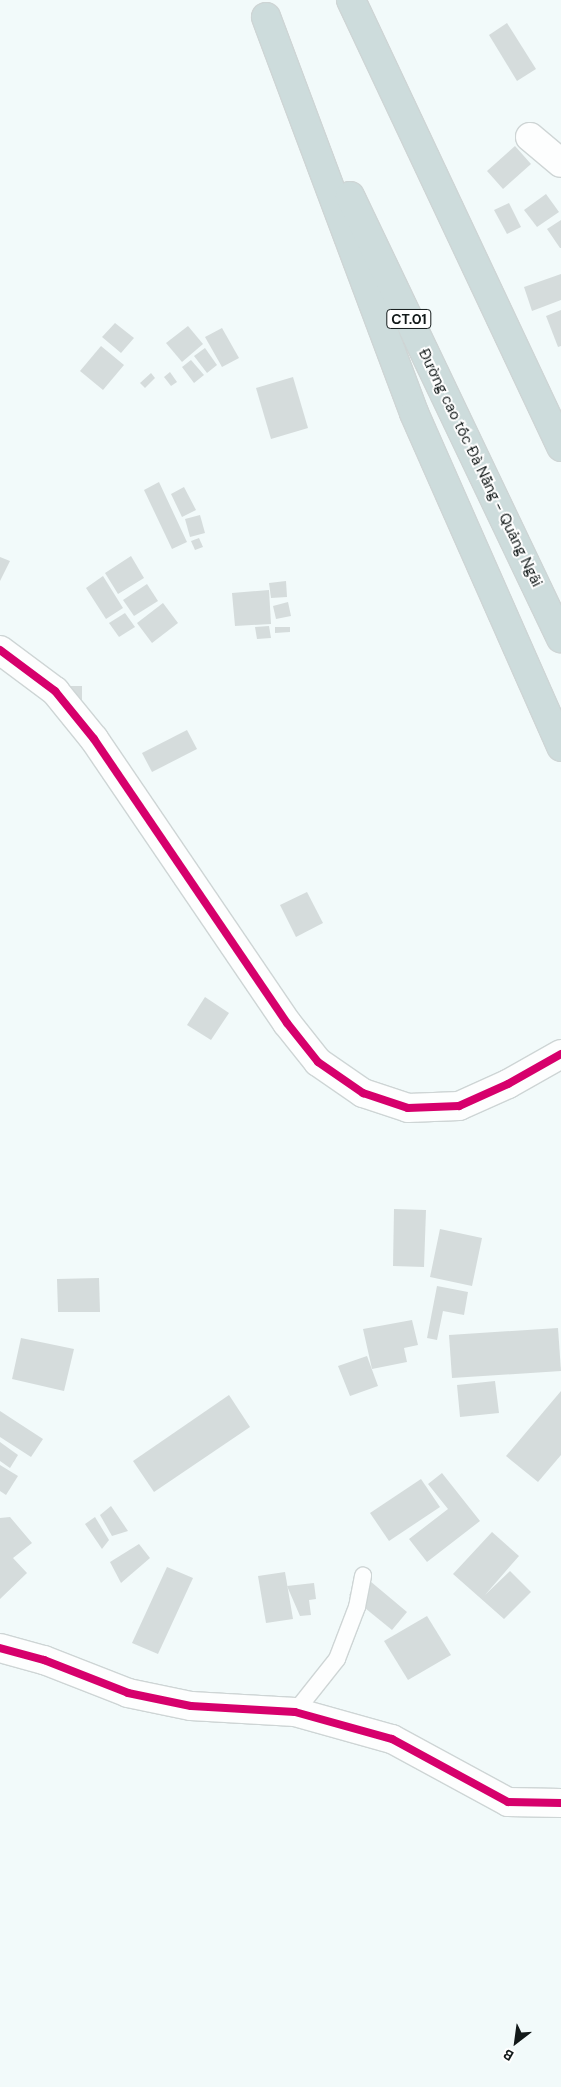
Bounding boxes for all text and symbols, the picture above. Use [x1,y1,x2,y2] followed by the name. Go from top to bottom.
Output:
[385,308,433,330] road number: CT.01
[414,346,546,590] street label: Đường cao tốc Đà Nẵng - Quảng Ngãi
[491,2017,541,2067] north arrow
[500,2045,517,2065] text: B

